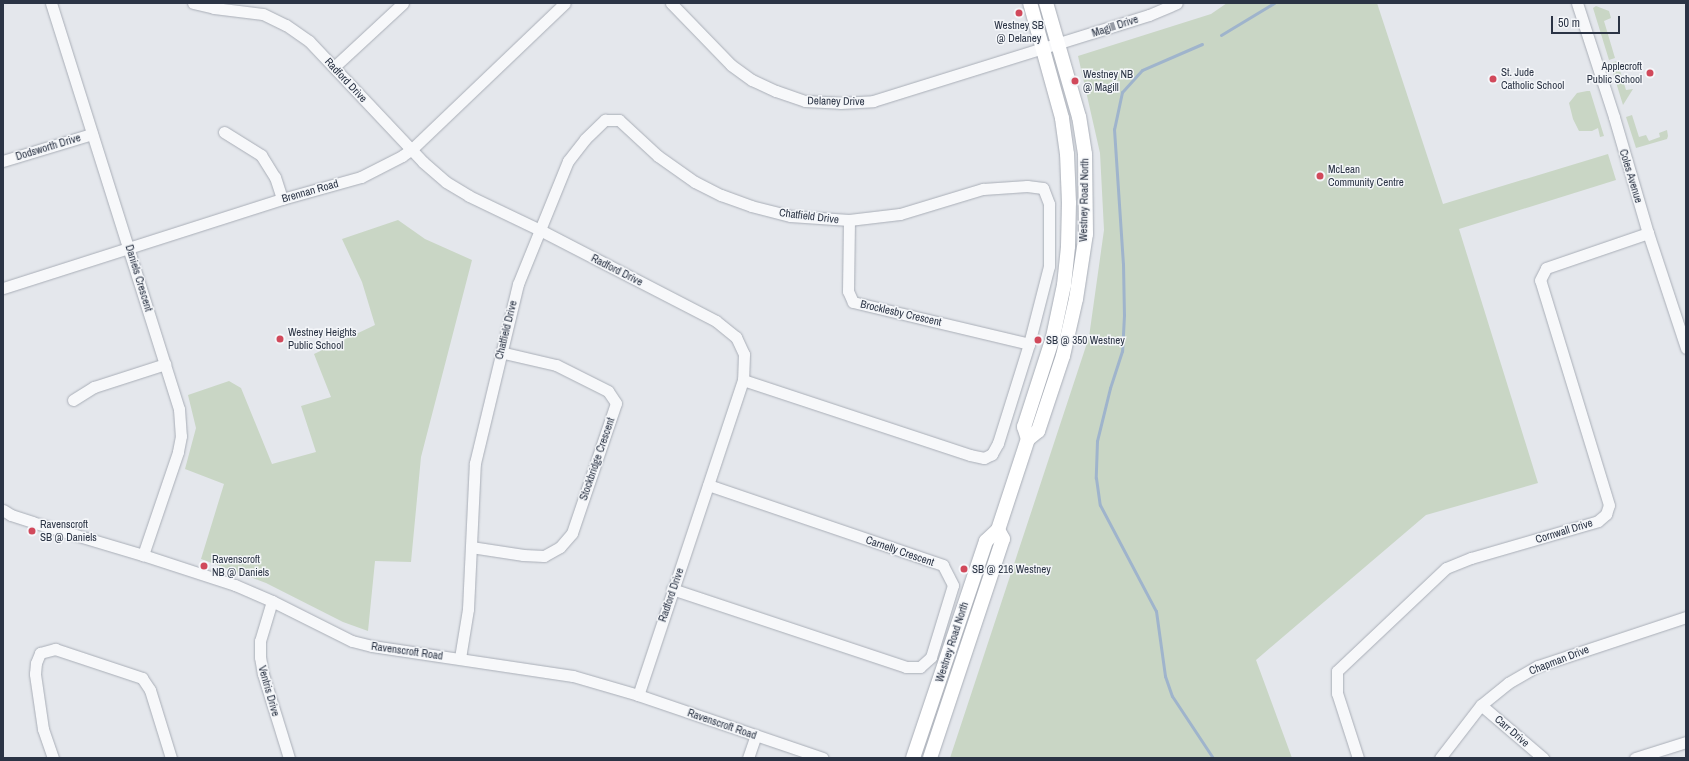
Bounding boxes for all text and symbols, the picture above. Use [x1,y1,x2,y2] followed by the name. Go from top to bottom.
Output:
[1014,8,1024,18] marker: Westney SB @ Delaney
[1553,8,1622,34] scale bar
[1090,12,1140,40] street label: Magill Drive
[1558,15,1580,31] text: 50 m
[994,19,1044,45] place label: Westney SB @ Delaney
[322,55,370,105] street label: Radford Drive
[1587,60,1642,86] place label: Applecroft Public School
[1501,66,1564,92] place label: St. Jude Catholic School
[1083,68,1133,94] place label: Westney NB @ Magill
[1645,68,1655,78] marker: Applecroft Public School
[1488,74,1498,84] marker: St. Jude Catholic School
[1070,76,1080,86] marker: Westney NB @ Magill
[807,94,865,108] street label: Delaney Drive
[14,131,82,163] street label: Dodsworth Drive
[1617,147,1645,205] street label: Coles Avenue
[1077,158,1091,242] street label: Westney Road North
[1328,163,1404,189] place label: McLean Community Centre
[1315,171,1325,181] marker: McLean Community Centre
[280,177,340,205] street label: Brennan Road
[778,206,840,226] street label: Chatfield Drive
[123,243,155,313] street label: Daniels Crescent
[589,251,645,289] street label: Radford Drive
[859,297,943,329] street label: Brocklesby Crescent
[492,299,520,361] street label: Chatfield Drive
[288,326,357,352] place label: Westney Heights Public School
[1046,333,1125,347] place label: SB @ 350 Westney
[275,334,285,344] marker: Westney Heights Public School
[1033,335,1043,345] marker: SB @ 350 Westney
[577,416,617,502] street label: Stockbridge Crescent
[1534,516,1594,546] street label: Cornwall Drive
[40,518,97,544] place label: Ravenscroft SB @ Daniels
[27,526,37,536] marker: Ravenscroft SB @ Daniels
[864,533,936,569] street label: Carnelly Crescent
[212,553,269,579] place label: Ravenscroft NB @ Daniels
[199,561,209,571] marker: Ravenscroft NB @ Daniels
[972,562,1051,576] place label: SB @ 216 Westney
[959,564,969,574] marker: SB @ 216 Westney
[656,566,686,624] street label: Radford Drive
[933,600,971,684] street label: Westney Road North
[370,639,444,663] street label: Ravenscroft Road
[1527,643,1591,677] street label: Chapman Drive
[255,664,283,718] street label: Ventris Drive
[686,706,758,742] street label: Ravenscroft Road
[1492,712,1532,750] street label: Carr Drive

